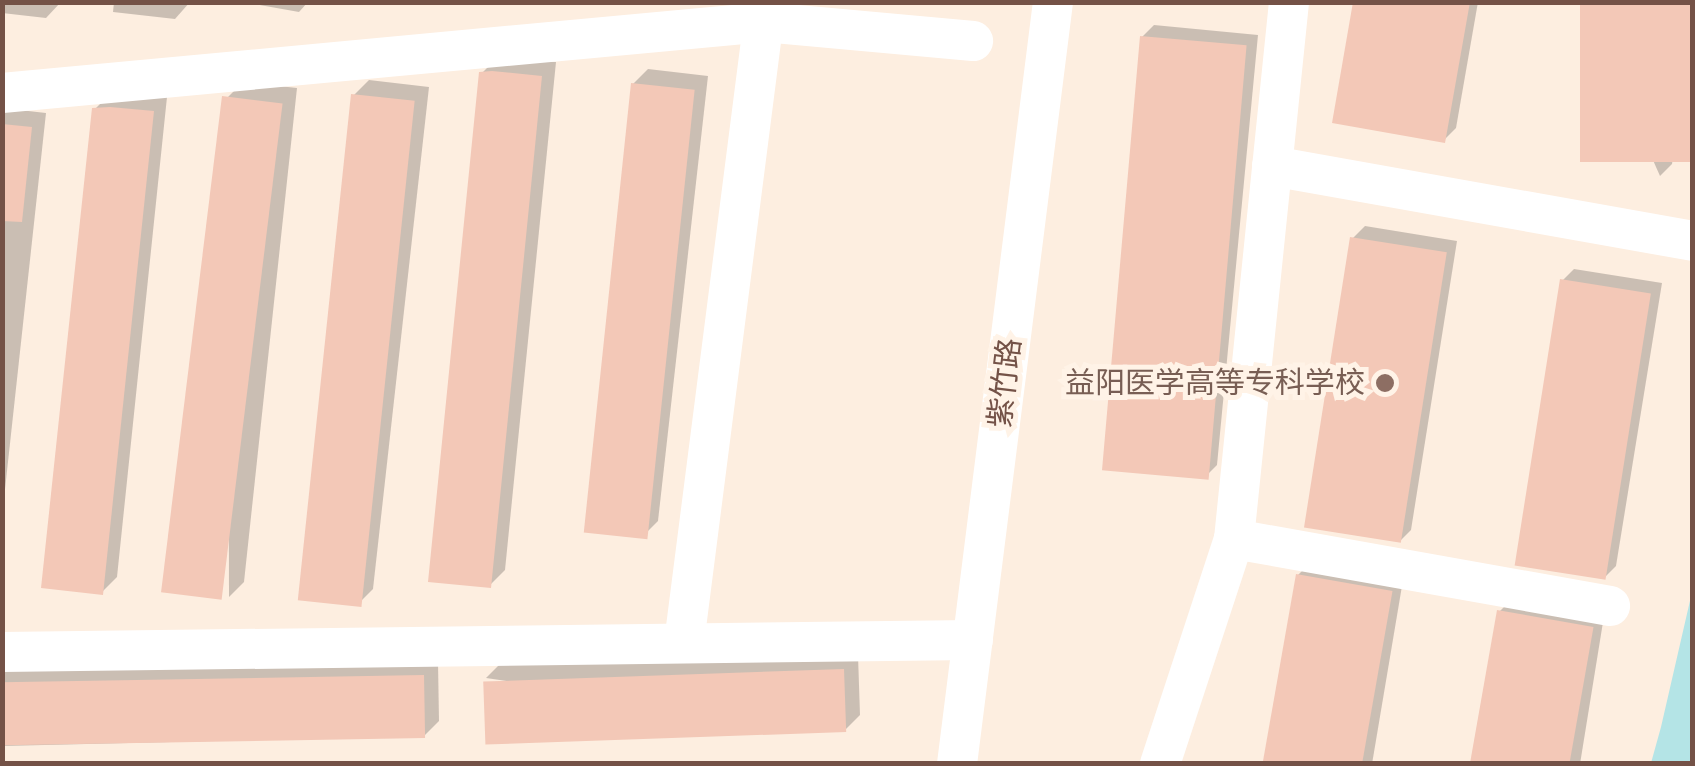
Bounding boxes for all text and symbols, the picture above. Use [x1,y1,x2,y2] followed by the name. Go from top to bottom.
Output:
[982,336,1028,430] street label: 紫竹路
[1065,365,1365,401] place label: 益阳医学高等专科学校
[1374,372,1396,394] marker: 益阳医学高等专科学校

